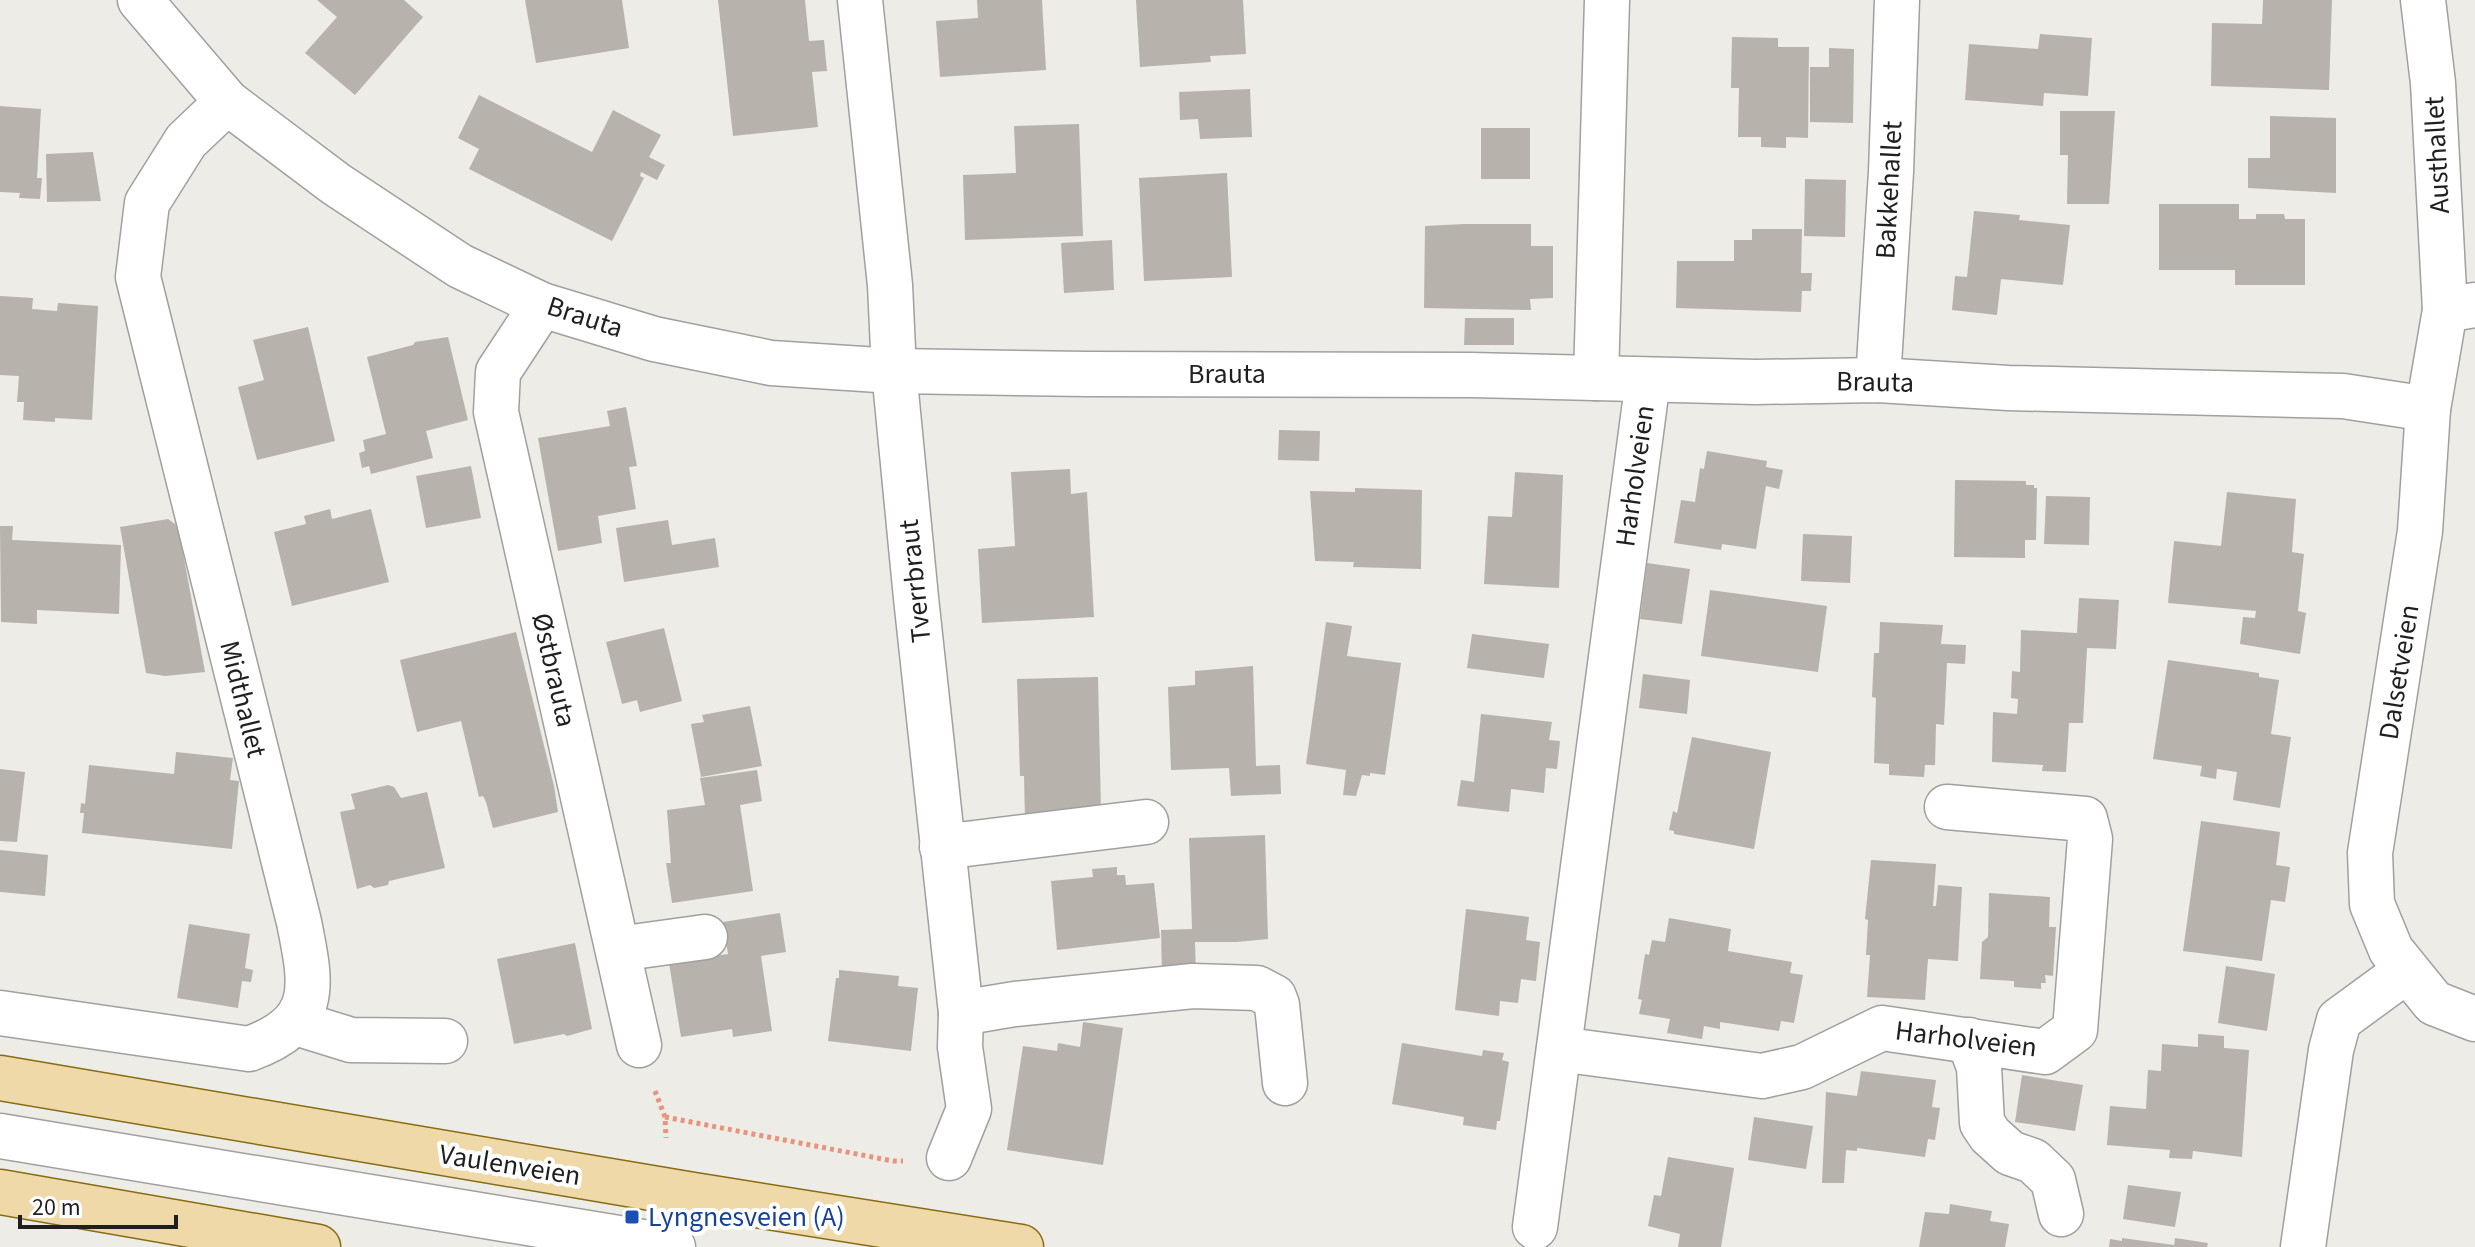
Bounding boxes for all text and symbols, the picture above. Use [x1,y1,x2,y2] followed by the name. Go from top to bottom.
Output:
[2414,95,2460,215] street label: Austhallet
[1865,119,1913,260] street label: Bakkehallet
[542,286,628,348] street label: Brauta
[1188,354,1266,394] street label: Brauta
[1836,361,1914,403] street label: Brauta
[1605,403,1665,549] street label: Harholveien
[889,517,941,645] street label: Tverrbraut
[2369,602,2429,742] street label: Dalsetveien
[521,609,587,731] street label: Østbrauta
[209,636,277,762] street label: Midthallet
[1893,1010,2039,1068] street label: Harholveien
[437,1134,583,1196] street label: Vaulenveien
[20,1179,176,1229] scale bar
[32,1190,81,1225] text: 20 m
[648,1197,845,1237] place label: Lyngnesveien (A)
[623,1208,641,1226] marker: Lyngnesveien (A)

